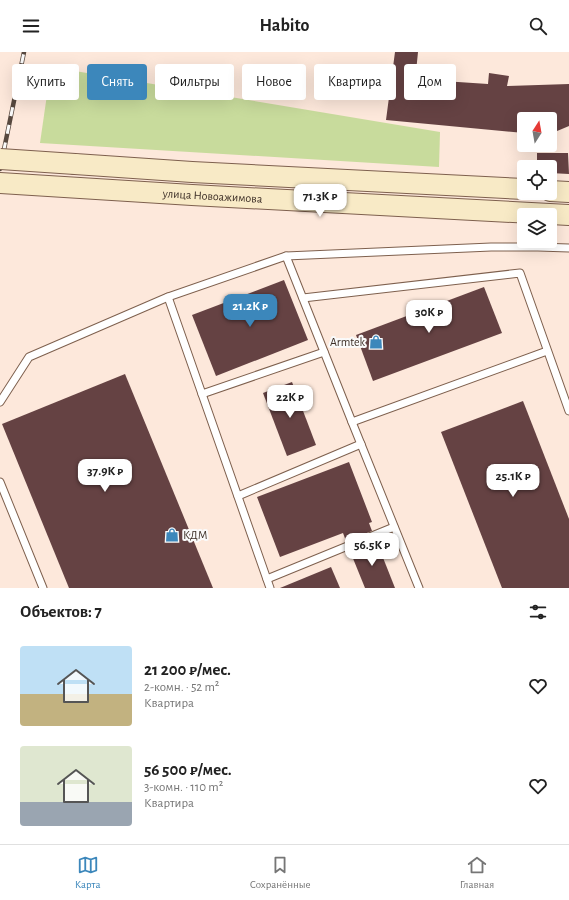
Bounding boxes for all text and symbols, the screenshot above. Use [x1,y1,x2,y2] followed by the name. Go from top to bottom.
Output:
[20,15,42,37] icon: menu
[527,15,549,37] icon: search
[260,17,309,35] text: Habito
[12,64,79,100] chip: Купить
[87,64,147,100] chip: Снять
[155,64,234,100] chip: Фильтры
[242,64,306,100] chip: Новое
[314,64,396,100] chip: Квартира
[404,64,456,100] chip: Дом
[517,112,557,152] north arrow
[517,112,557,248] map controls
[517,160,557,200] button: locate
[283,184,357,218] pin: 71.3K ₽
[161,187,263,205] street label: улица Новоажимова
[303,190,337,203] text: 71.3K ₽
[517,208,557,248] button: layers
[213,294,287,328] pin: 21.2K ₽
[232,300,268,313] text: 21.2K ₽
[401,300,457,334] pin: 30K ₽
[415,306,443,319] text: 30K ₽
[368,334,384,350] shop icon: Armtek
[330,336,366,348] place label: Armtek
[262,385,318,419] pin: 22K ₽
[276,391,304,404] text: 22K ₽
[68,459,142,493] pin: 37.9K ₽
[476,464,550,498] pin: 25.1K ₽
[87,465,123,478] text: 37.9K ₽
[495,470,531,483] text: 25.1K ₽
[164,527,180,543] shop icon: КДМ
[183,529,208,541] place label: КДМ
[335,533,409,567] pin: 56.5K ₽
[354,539,390,552] text: 56.5K ₽
[527,601,549,623] icon: filters
[20,603,102,620] text: Объектов: 7
[144,661,231,678] text: 21 200 ₽/мес.
[52,662,100,710] icon: home
[527,675,549,697] icon: heart
[144,681,219,694] text: 2-комн. · 52 m²
[144,697,194,710] text: Квартира
[144,761,232,778] text: 56 500 ₽/мес.
[52,762,100,810] icon: home
[527,775,549,797] icon: heart
[144,781,223,794] text: 3-комн. · 110 m²
[144,797,194,810] text: Квартира
[75,854,100,891] tab: Карта
[250,854,311,891] tab: Сохранённые
[460,854,494,891] tab: Главная

